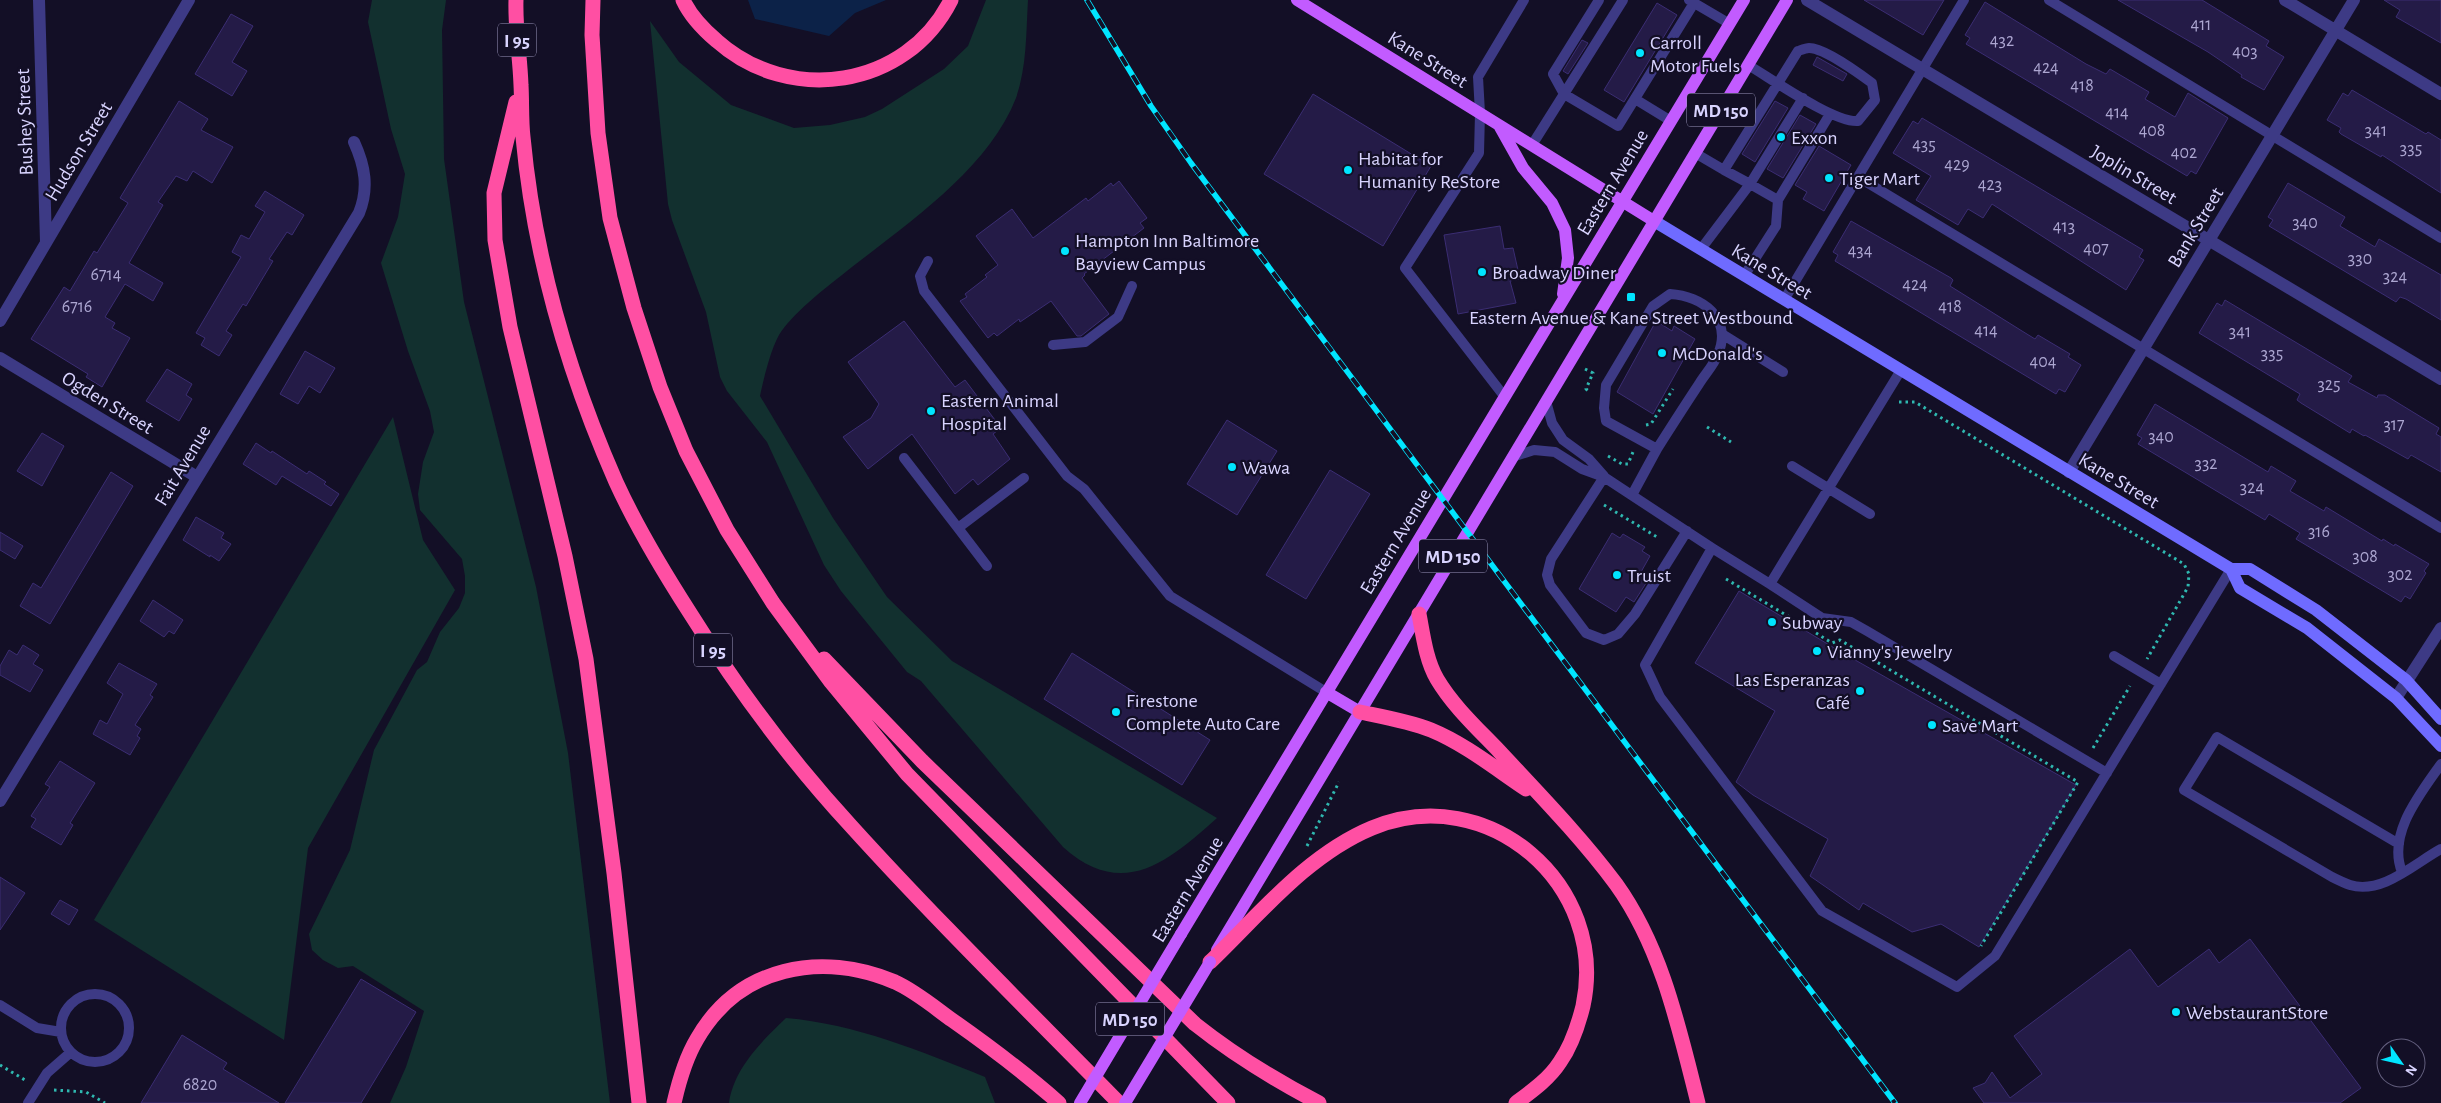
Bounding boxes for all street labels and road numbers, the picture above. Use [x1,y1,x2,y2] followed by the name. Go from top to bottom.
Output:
[498,24,536,56] road number: I 95
[1384,28,1471,92] street label: Kane Street
[13,68,37,176] street label: Bushey Street
[1687,94,1755,126] road number: MD 150
[42,98,117,205] street label: Hudson Street
[1573,126,1652,239] street label: Eastern Avenue
[2087,141,2180,209] street label: Joplin Street
[2164,183,2228,271] street label: Bank Street
[1728,240,1816,304] street label: Kane Street
[58,368,157,438] street label: Ogden Street
[151,422,215,509] street label: Fait Avenue
[2075,449,2163,513] street label: Kane Street
[1356,485,1435,598] street label: Eastern Avenue
[1419,540,1487,572] road number: MD 150
[694,634,732,666] road number: I 95
[1148,833,1227,946] street label: Eastern Avenue
[1096,1002,1164,1036] road number: MD 150

